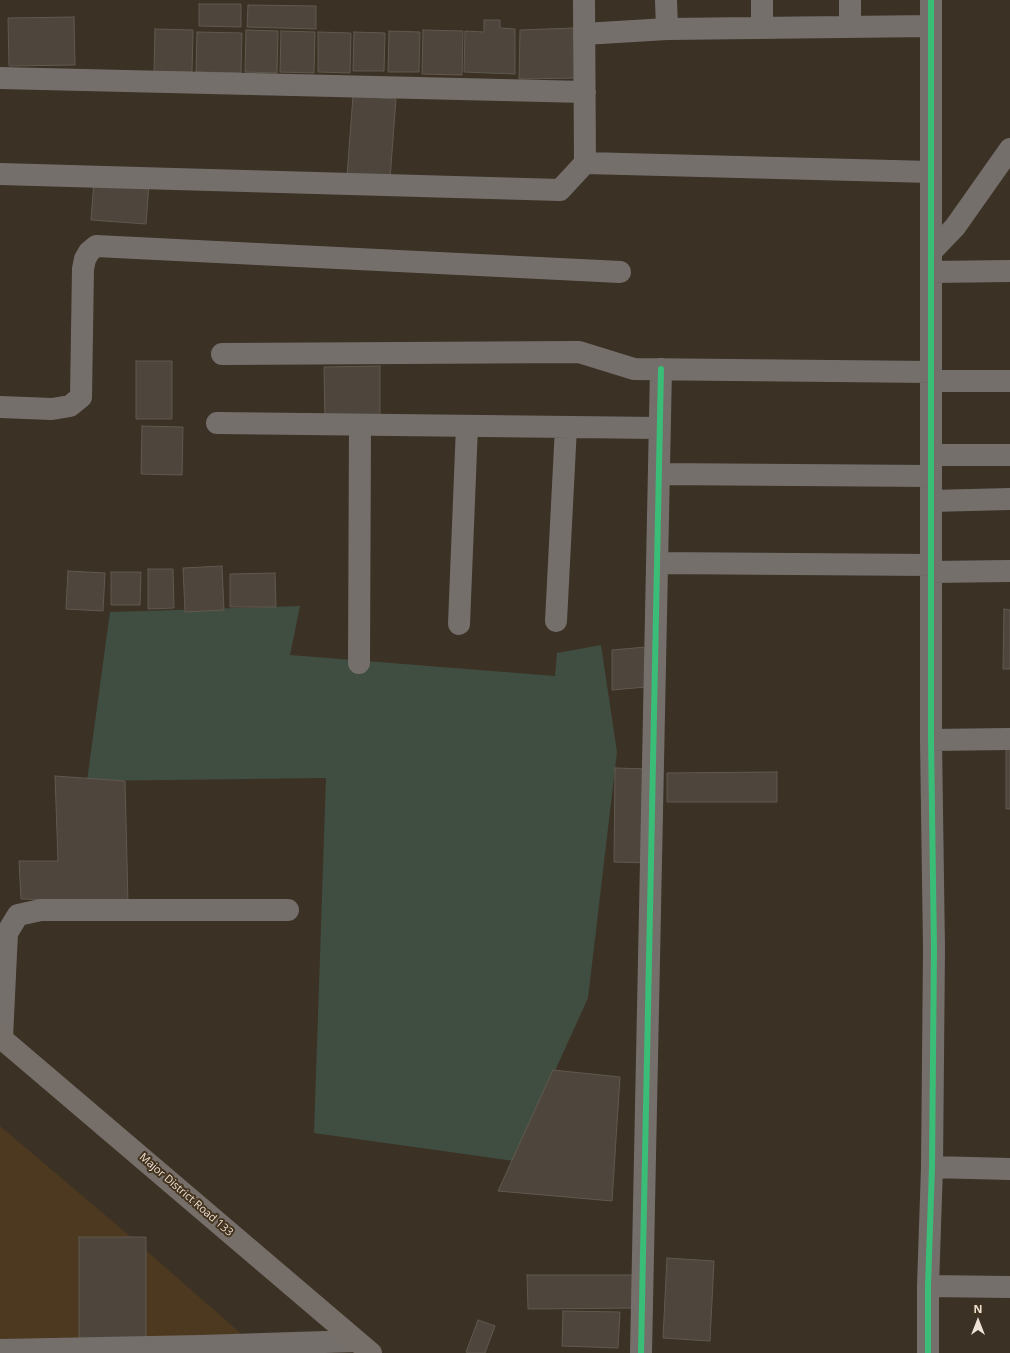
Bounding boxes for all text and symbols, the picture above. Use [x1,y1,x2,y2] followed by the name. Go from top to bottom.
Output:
[136,1151,236,1239] street label: Major District Road 133
[958,1301,998,1341] north arrow
[974,1301,982,1316] text: N

